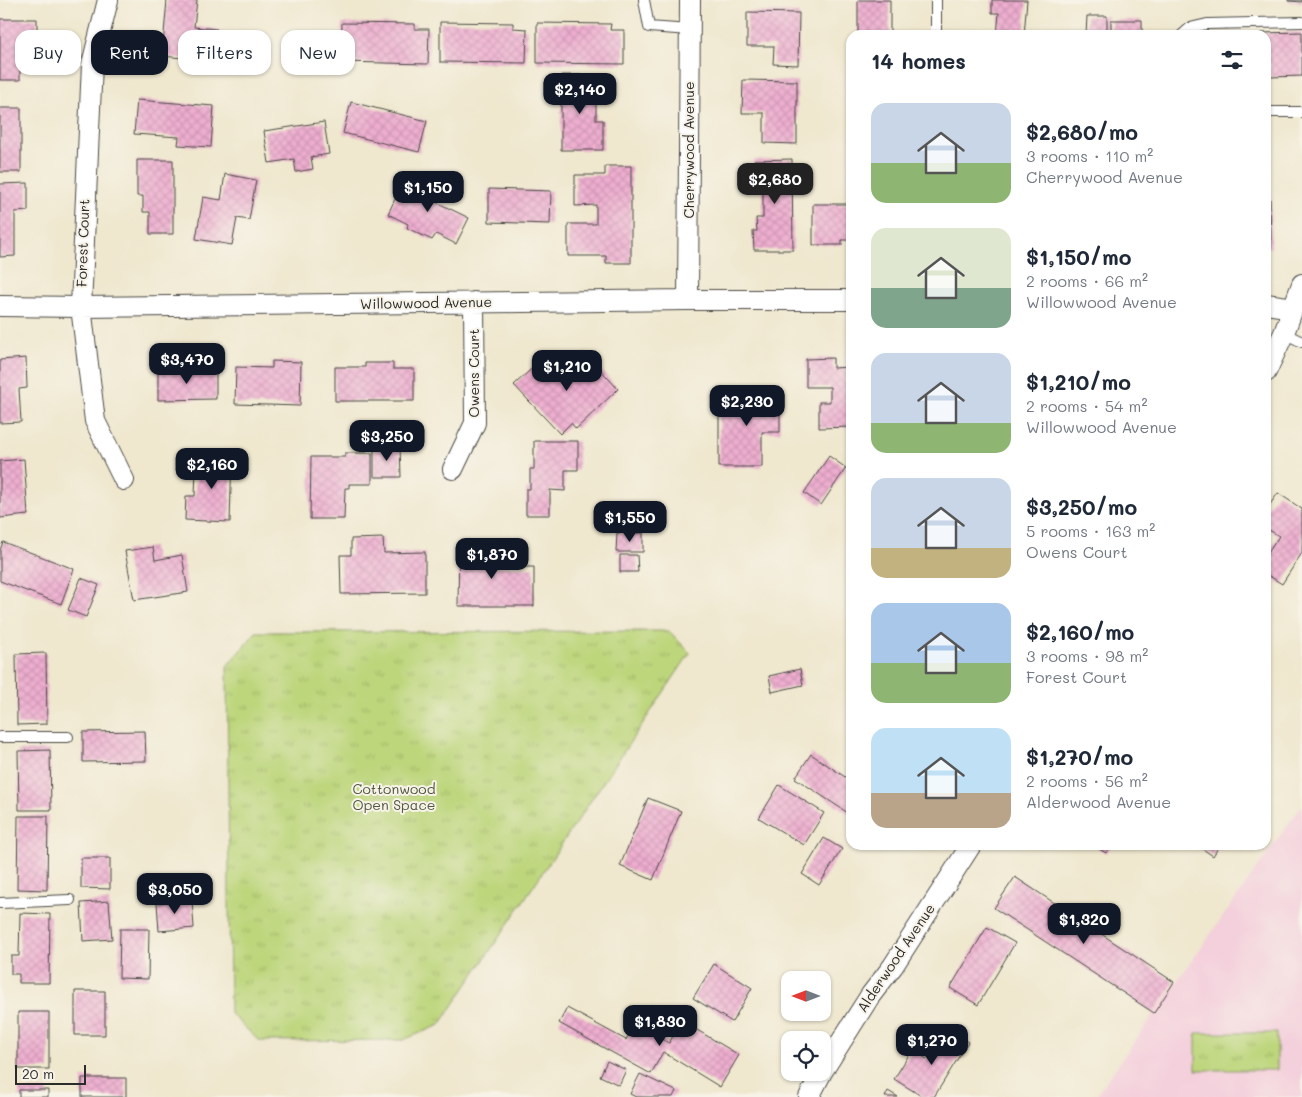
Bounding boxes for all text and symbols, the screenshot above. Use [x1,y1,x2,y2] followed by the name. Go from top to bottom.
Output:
[15,30,81,75] chip: Buy
[91,30,168,75] chip: Rent
[178,30,271,75] chip: Filters
[281,30,355,75] chip: New
[1218,46,1246,74] icon: filters
[871,47,966,74] text: 14 homes
[539,72,621,115] pin: $2,140
[554,78,606,99] text: $2,140
[679,81,698,219] street label: Cherrywood Avenue
[1026,118,1138,145] text: $2,680/mo
[911,123,971,183] icon: home
[1026,145,1153,166] text: 3 rooms · 110 m²
[734,162,816,205] pin: $2,680
[1026,166,1183,187] text: Cherrywood Avenue
[748,168,802,189] text: $2,680
[387,170,469,213] pin: $1,150
[404,176,452,197] text: $1,150
[71,198,94,287] street label: Forest Court
[1026,243,1131,270] text: $1,150/mo
[911,248,971,308] icon: home
[1026,270,1148,291] text: 2 rooms · 66 m²
[1026,291,1177,312] text: Willowwood Avenue
[360,292,492,313] street label: Willowwood Avenue
[464,329,483,417] street label: Owens Court
[146,342,228,385] pin: $3,470
[160,348,214,369] text: $3,470
[526,350,608,392] pin: $1,210
[543,355,591,376] text: $1,210
[1026,368,1131,395] text: $1,210/mo
[911,373,971,433] icon: home
[706,384,788,427] pin: $2,230
[721,390,773,411] text: $2,230
[1026,395,1147,416] text: 2 rooms · 54 m²
[1026,416,1177,437] text: Willowwood Avenue
[346,420,428,462] pin: $3,250
[361,425,413,446] text: $3,250
[171,448,253,490] pin: $2,160
[187,453,237,474] text: $2,160
[1026,493,1137,520] text: $3,250/mo
[911,498,971,558] icon: home
[589,500,671,543] pin: $1,550
[605,506,655,527] text: $1,550
[1026,520,1155,541] text: 5 rooms · 163 m²
[451,538,533,580] pin: $1,870
[1026,541,1128,562] text: Owens Court
[466,543,518,564] text: $1,870
[1026,618,1134,645] text: $2,160/mo
[911,623,971,683] icon: home
[1026,645,1148,666] text: 3 rooms · 98 m²
[1026,666,1127,687] text: Forest Court
[1026,743,1133,770] text: $1,270/mo
[911,748,971,808] icon: home
[1026,770,1148,791] text: 2 rooms · 56 m²
[352,779,436,814] park label: Cottonwood Open Space
[1026,791,1171,812] text: Alderwood Avenue
[134,872,216,915] pin: $3,050
[148,878,202,899] text: $3,050
[852,900,939,1016] street label: Alderwood Avenue
[1043,902,1125,945] pin: $1,320
[1059,908,1109,929] text: $1,320
[781,971,831,1021] north arrow
[781,971,831,1081] map controls
[619,1004,701,1047] pin: $1,830
[634,1010,686,1031] text: $1,830
[891,1024,973,1066] pin: $1,270
[907,1029,957,1050] text: $1,270
[781,1031,831,1081] button: locate
[15,1062,86,1085] scale bar
[22,1064,54,1083] text: 20 m

